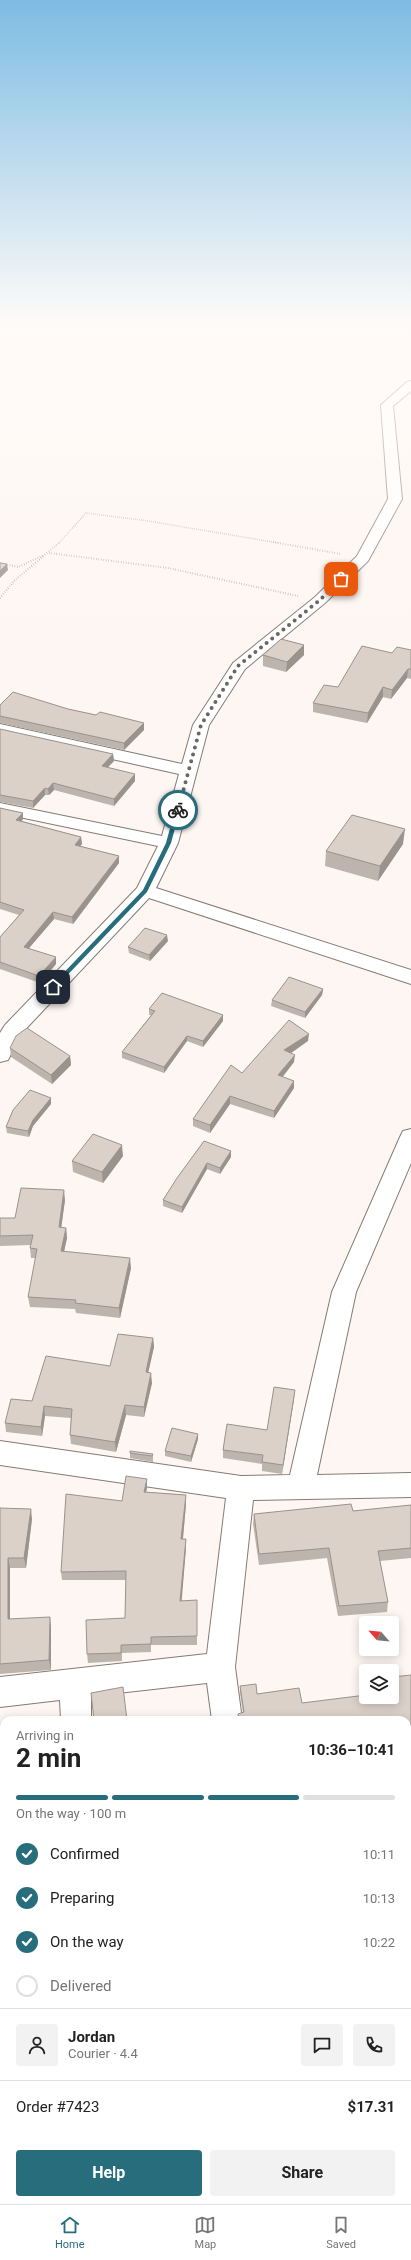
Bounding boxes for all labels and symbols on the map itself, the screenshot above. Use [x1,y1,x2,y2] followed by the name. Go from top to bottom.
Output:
[324,562,358,596] pin
[158,790,198,830] courier
[36,970,70,1004] pin
[359,1616,399,1656] north arrow

